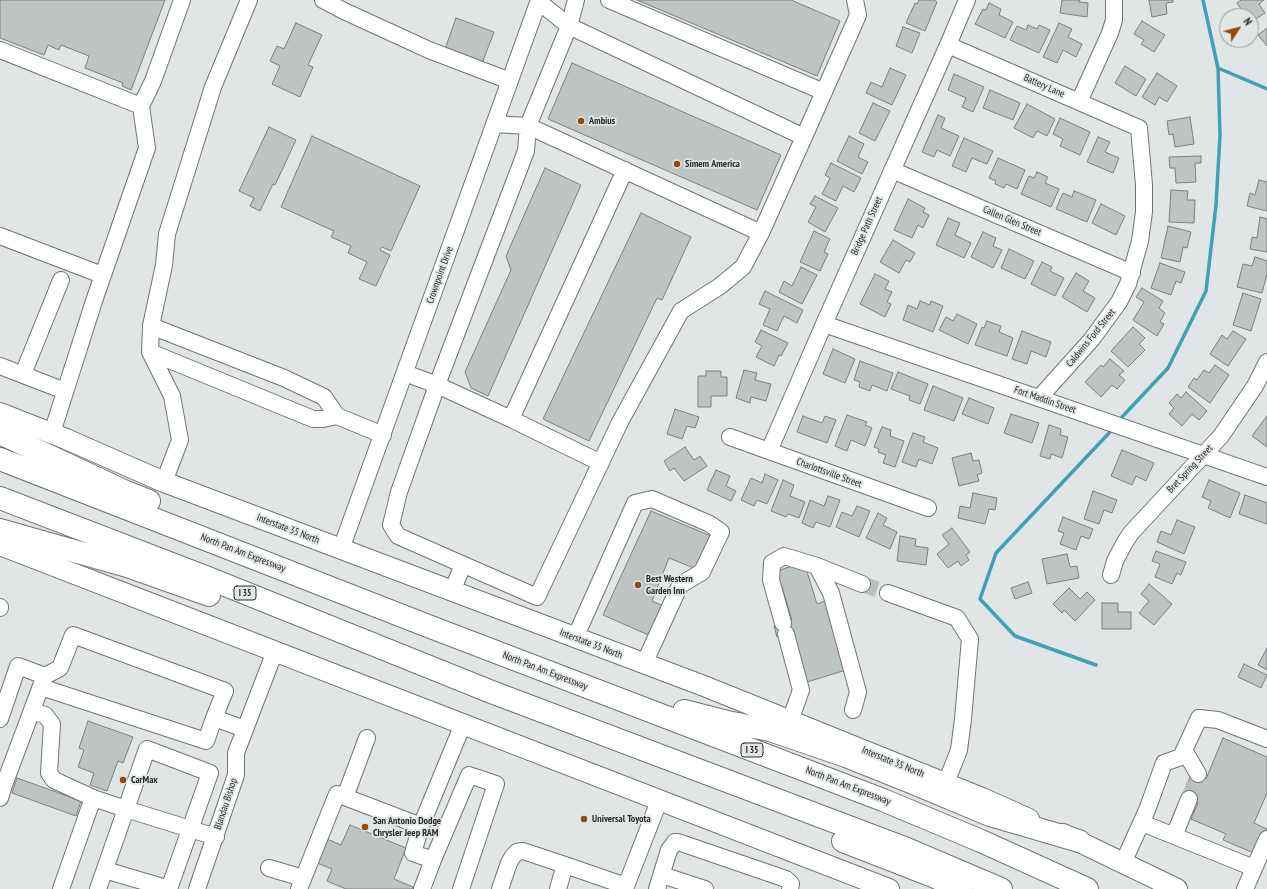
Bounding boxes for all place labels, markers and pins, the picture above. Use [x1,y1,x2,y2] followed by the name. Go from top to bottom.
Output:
[589,115,615,127] place label: Ambius
[576,116,586,126] marker: Ambius
[685,158,740,170] place label: Simem America
[672,159,682,169] marker: Simem America
[646,573,693,596] place label: Best Western Garden Inn
[633,580,643,590] marker: Best Western Garden Inn
[131,774,158,786] place label: CarMax
[118,775,128,785] marker: CarMax
[592,813,651,825] place label: Universal Toyota
[579,814,589,824] marker: Universal Toyota
[373,815,441,838] place label: San Antonio Dodge Chrysler Jeep RAM
[360,822,370,832] marker: San Antonio Dodge Chrysler Jeep RAM

